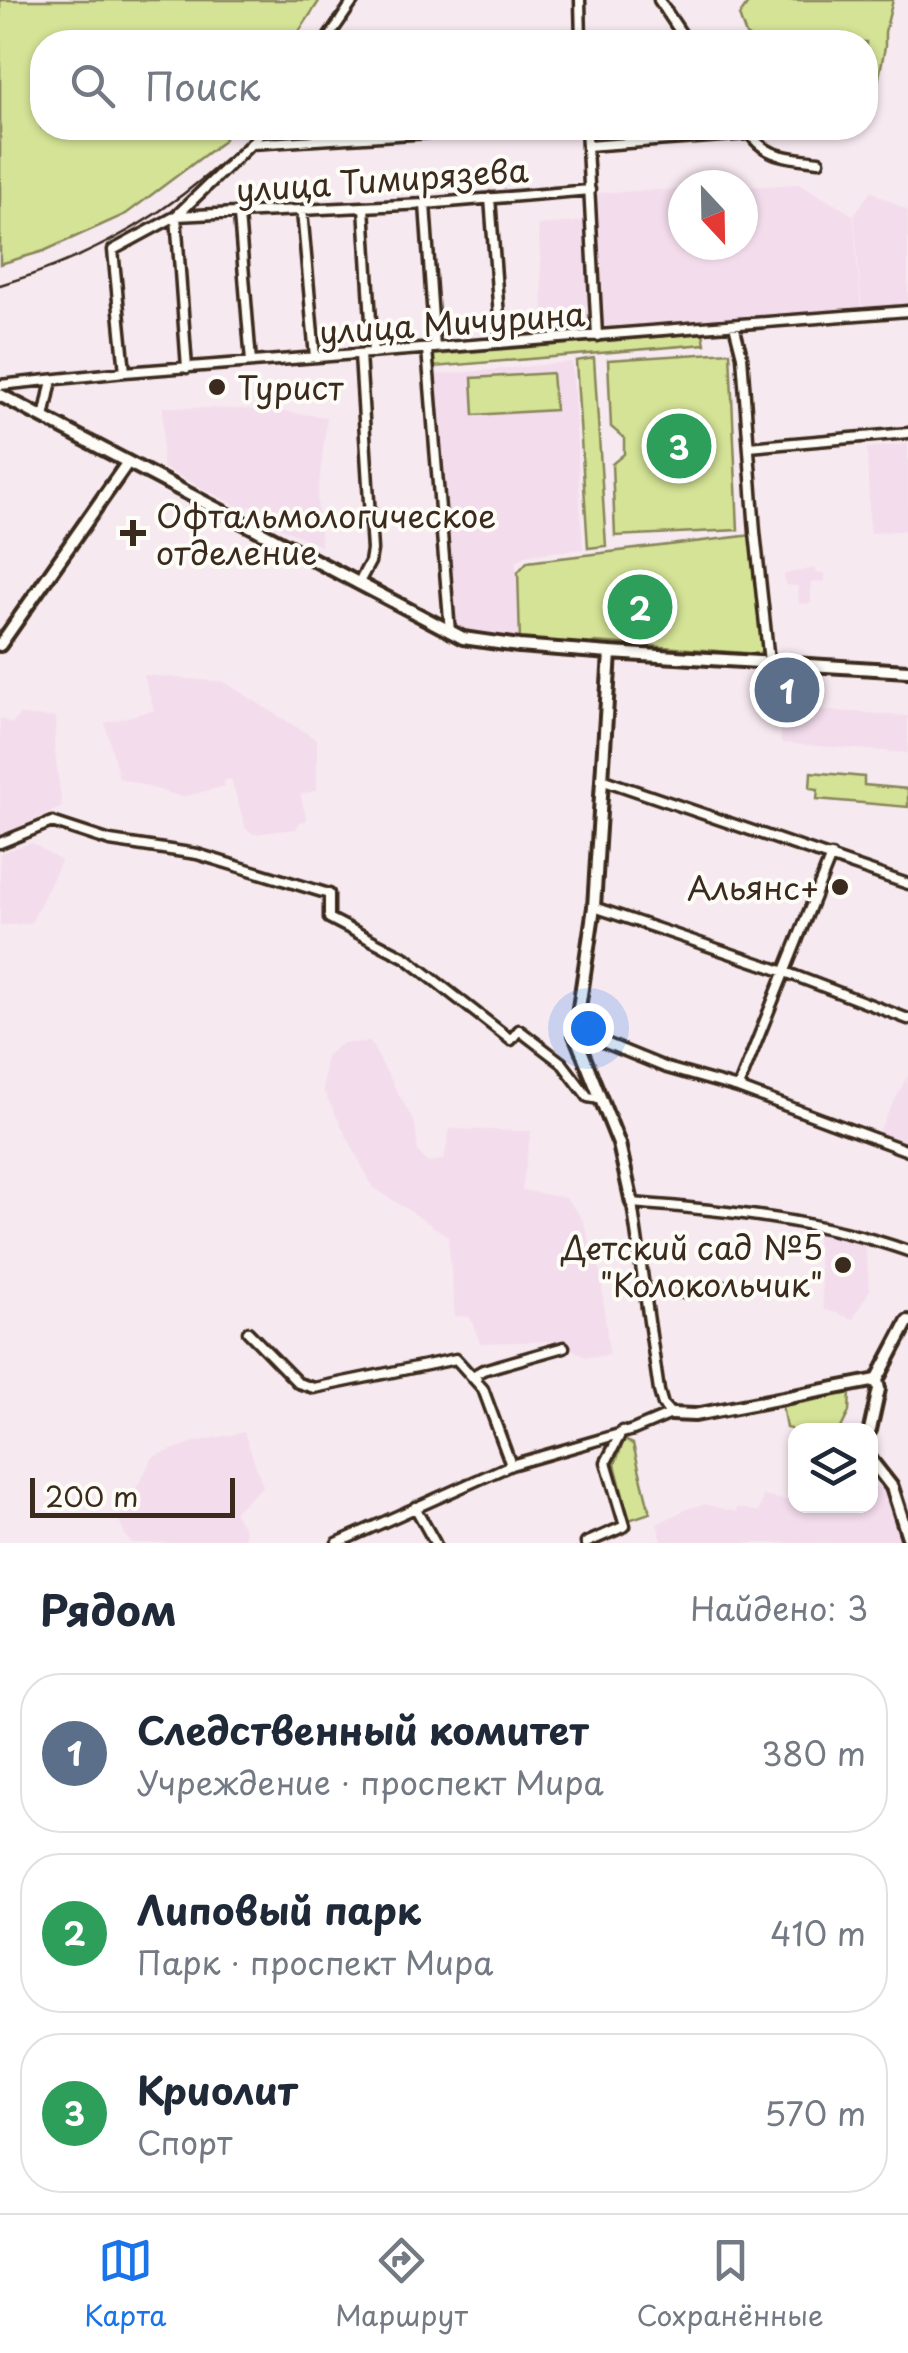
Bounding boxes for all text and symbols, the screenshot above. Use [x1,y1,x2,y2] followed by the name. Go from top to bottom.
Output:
[30,30,878,140] search box
[145,57,260,114] text: Поиск
[65,58,120,113] icon: search
[234,145,530,213] street label: улица Тимирязева
[668,170,758,260] north arrow
[317,289,587,355] street label: улица Мичурина
[237,363,344,411] place label: Турист
[206,376,228,398] marker: Турист
[646,408,712,484] pin: 3
[156,491,496,576] place label: Офтальмологическое отделение
[120,520,146,546] marker: Офтальмологическое отделение
[608,570,672,644] pin: 2
[754,652,820,728] pin: 1
[687,863,820,911] place label: Альянс+
[829,876,851,898] marker: Альянс+
[563,1003,614,1054] your location
[561,1223,823,1308] place label: Детский сад №5 "Колокольчик"
[832,1254,854,1276] marker: Детский сад №5 "Колокольчик"
[788,1423,878,1513] map controls
[788,1423,878,1513] button: layers
[30,1473,235,1518] scale bar
[45,1474,138,1517] text: 200 m
[40,1577,177,1640] text: Рядом
[690,1584,868,1632] text: Найдено: 3
[137,1701,588,1758] text: Следственный комитет
[67,1729,82,1777] text: 1
[761,1729,866,1777] text: 380 m
[137,1758,604,1806] text: Учреждение · проспект Мира
[137,1881,421,1938] text: Липовый парк
[63,1909,86,1957] text: 2
[770,1909,866,1957] text: 410 m
[137,1938,493,1986] text: Парк · проспект Мира
[137,2061,297,2118] text: Криолит
[64,2089,85,2137] text: 3
[764,2089,866,2137] text: 570 m
[137,2118,232,2166] text: Спорт
[84,2233,167,2336] tab: Карта
[335,2233,468,2336] tab: Маршрут
[636,2233,824,2336] tab: Сохранённые

